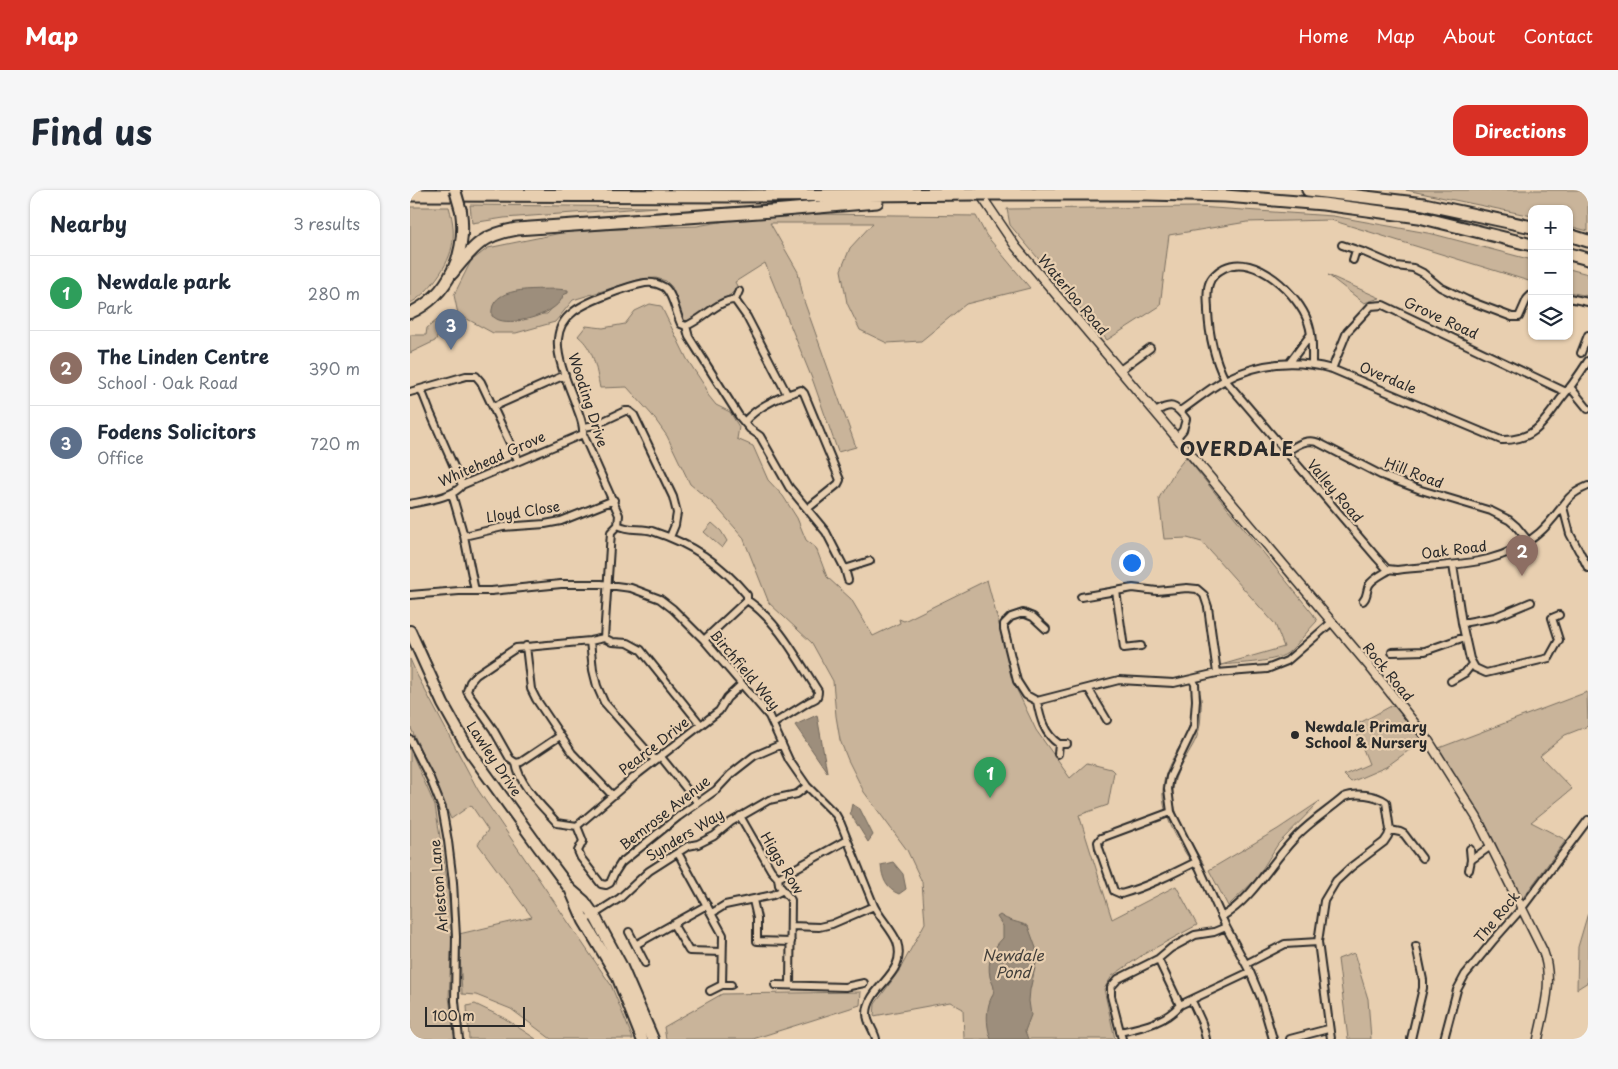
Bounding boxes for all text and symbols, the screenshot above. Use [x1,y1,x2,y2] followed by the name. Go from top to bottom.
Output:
[25,17,78,53] text: Map
[1298,22,1348,49] text: Home
[1376,22,1415,49] text: Map
[1443,22,1495,49] text: About
[1523,22,1593,49] text: Contact
[30,104,152,157] text: Find us
[1453,105,1588,156] button: Directions
[1528,205,1573,340] map controls
[1528,205,1573,250] button: +
[50,207,127,239] text: Nearby
[293,211,360,235] text: 3 results
[1033,250,1113,340] street label: Waterloo Road
[1528,250,1573,295] button: −
[97,267,231,295] text: Newdale park
[62,281,70,305] text: 1
[308,281,360,305] text: 280 m
[1401,291,1482,344] street label: Grove Road
[97,295,133,319] text: Park
[1528,295,1573,340] button: layers
[435,309,467,350] pin: 3
[97,342,269,370] text: The Linden Centre
[563,350,614,450] street label: Wooding Drive
[60,356,72,380] text: 2
[309,356,360,380] text: 390 m
[1356,356,1420,399] street label: Overdale
[97,370,238,394] text: School · Oak Road
[97,417,256,445] text: Fodens Solicitors
[435,426,549,492] street label: Whitehead Grove
[61,431,71,455] text: 3
[310,431,360,455] text: 720 m
[1180,434,1294,462] district label: OVERDALE
[97,445,144,469] text: Office
[1382,452,1447,493] street label: Hill Road
[1303,454,1368,527] street label: Valley Road
[484,495,561,528] street label: Lloyd Close
[1420,535,1488,564] street label: Oak Road
[1506,535,1538,576] pin: 2
[1119,550,1145,576] your location
[706,625,785,714] street label: Birchfield Way
[1358,638,1419,706] street label: Rock Road
[614,711,693,780] street label: Pearce Drive
[1305,716,1427,753] place label: Newdale Primary School & Nursery
[462,717,527,800] street label: Lawley Drive
[1289,729,1301,741] marker: Newdale Primary School & Nursery
[974,757,1006,798] pin: 1
[615,770,715,855] street label: Bemrose Avenue
[642,803,728,866] street label: Synders Way
[756,828,809,898] street label: Higgs Row
[424,838,453,933] street label: Arleston Lane
[1469,886,1524,947] street label: The Rock
[982,943,1044,983] water label: Newdale Pond
[425,1004,525,1027] scale bar
[432,1005,475,1026] text: 100 m

